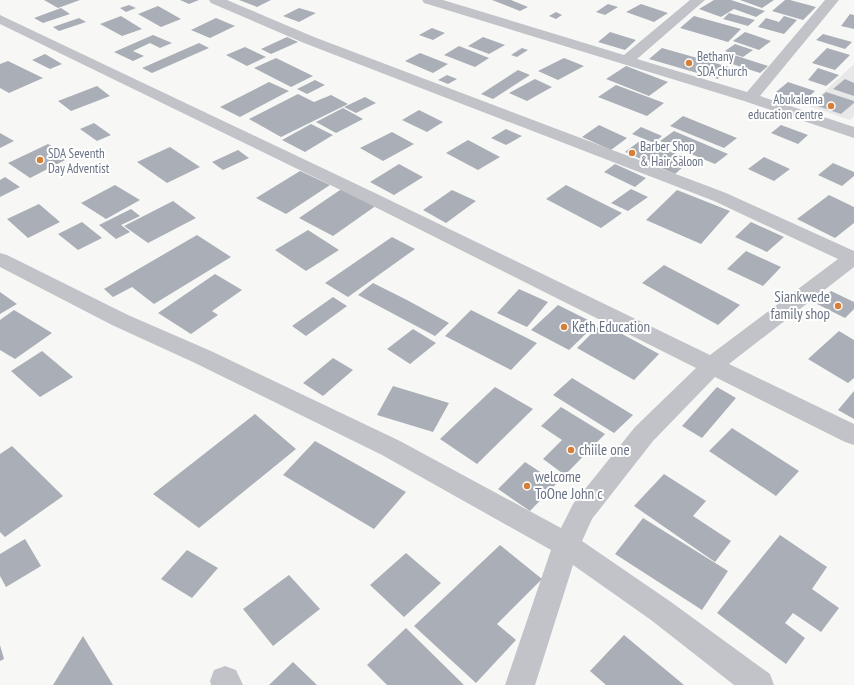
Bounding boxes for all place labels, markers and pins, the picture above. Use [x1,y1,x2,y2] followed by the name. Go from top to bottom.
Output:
[697,48,748,80] place label: Bethany SDA church
[684,58,694,68] marker: Bethany SDA church
[748,91,823,123] place label: Abukalema education centre
[826,101,836,111] marker: Abukalema education centre
[640,138,704,170] place label: Barber Shop & Hair Saloon
[48,145,110,177] place label: SDA Seventh Day Adventist
[627,148,637,158] marker: Barber Shop & Hair Saloon
[35,155,45,165] marker: SDA Seventh Day Adventist
[771,287,830,323] place label: Siankwede family shop
[833,301,843,311] marker: Siankwede family shop
[572,317,650,336] place label: Keth Education
[559,322,569,332] marker: Keth Education
[579,440,630,459] place label: chiile one
[566,445,576,455] marker: chiile one
[535,467,603,503] place label: welcome ToOne John c
[522,481,532,491] marker: welcome ToOne John c

